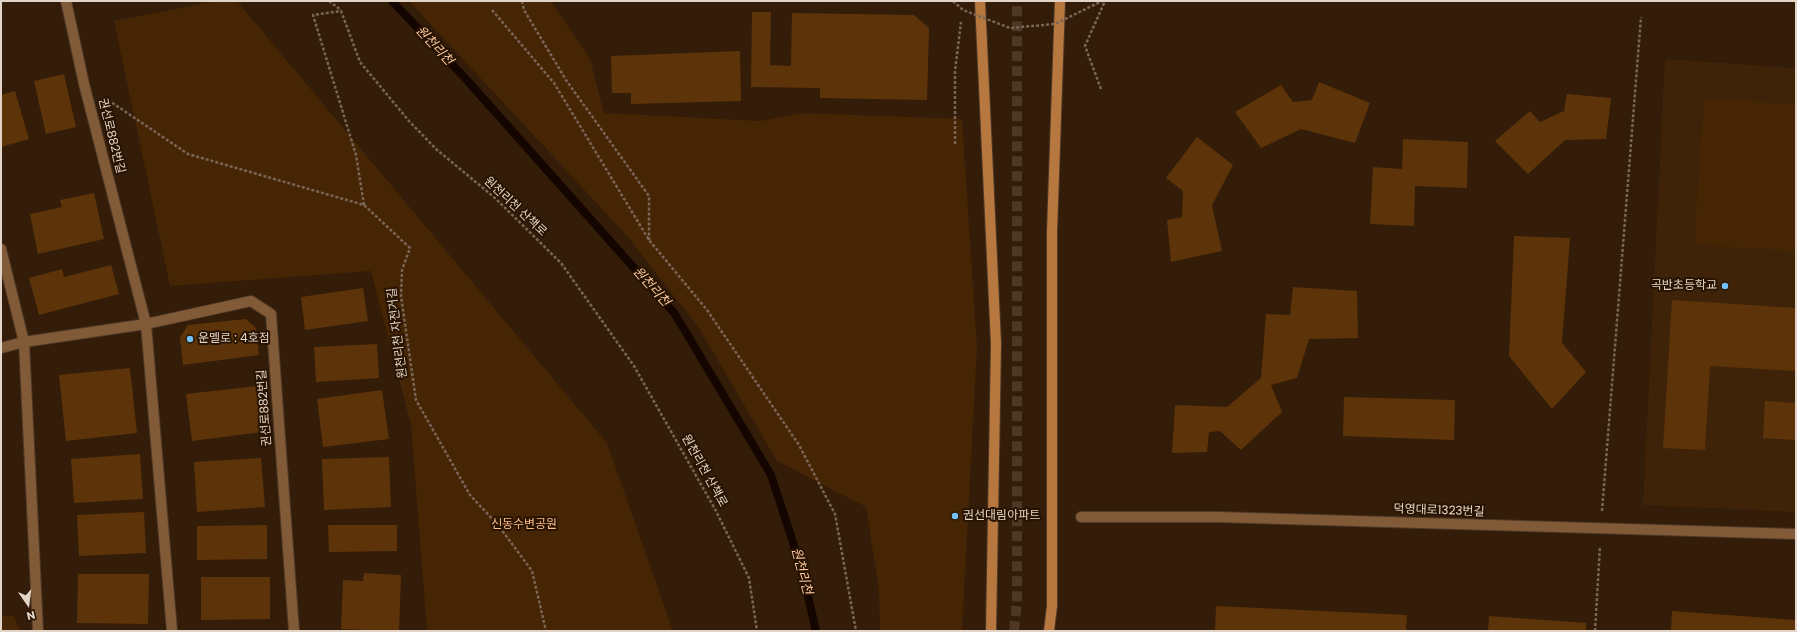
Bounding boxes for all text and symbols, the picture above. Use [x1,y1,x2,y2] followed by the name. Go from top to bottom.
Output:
[412,23,456,69] water label: 원천리천
[95,97,127,175] street label: 권선로882번길
[481,174,549,240] street label: 원천리천 산책로
[629,264,673,310] water label: 원천리천
[1651,279,1717,293] place label: 곡반초등학교
[1720,281,1730,291] marker: 곡반초등학교
[385,287,411,379] street label: 원천리천 자전거길
[198,332,270,346] place label: 운멜로 : 4호점
[185,334,195,344] marker: 운멜로 : 4호점
[255,369,275,447] street label: 권선로882번길
[678,432,730,510] street label: 원천리천 산책로
[1393,502,1485,520] street label: 덕영대로1323번길
[963,509,1040,523] place label: 권선대림아파트
[950,511,960,521] marker: 권선대림아파트
[491,518,557,532] park label: 신동수변공원
[787,546,815,596] water label: 원천리천
[8,584,48,624] north arrow
[25,607,37,624] text: N

